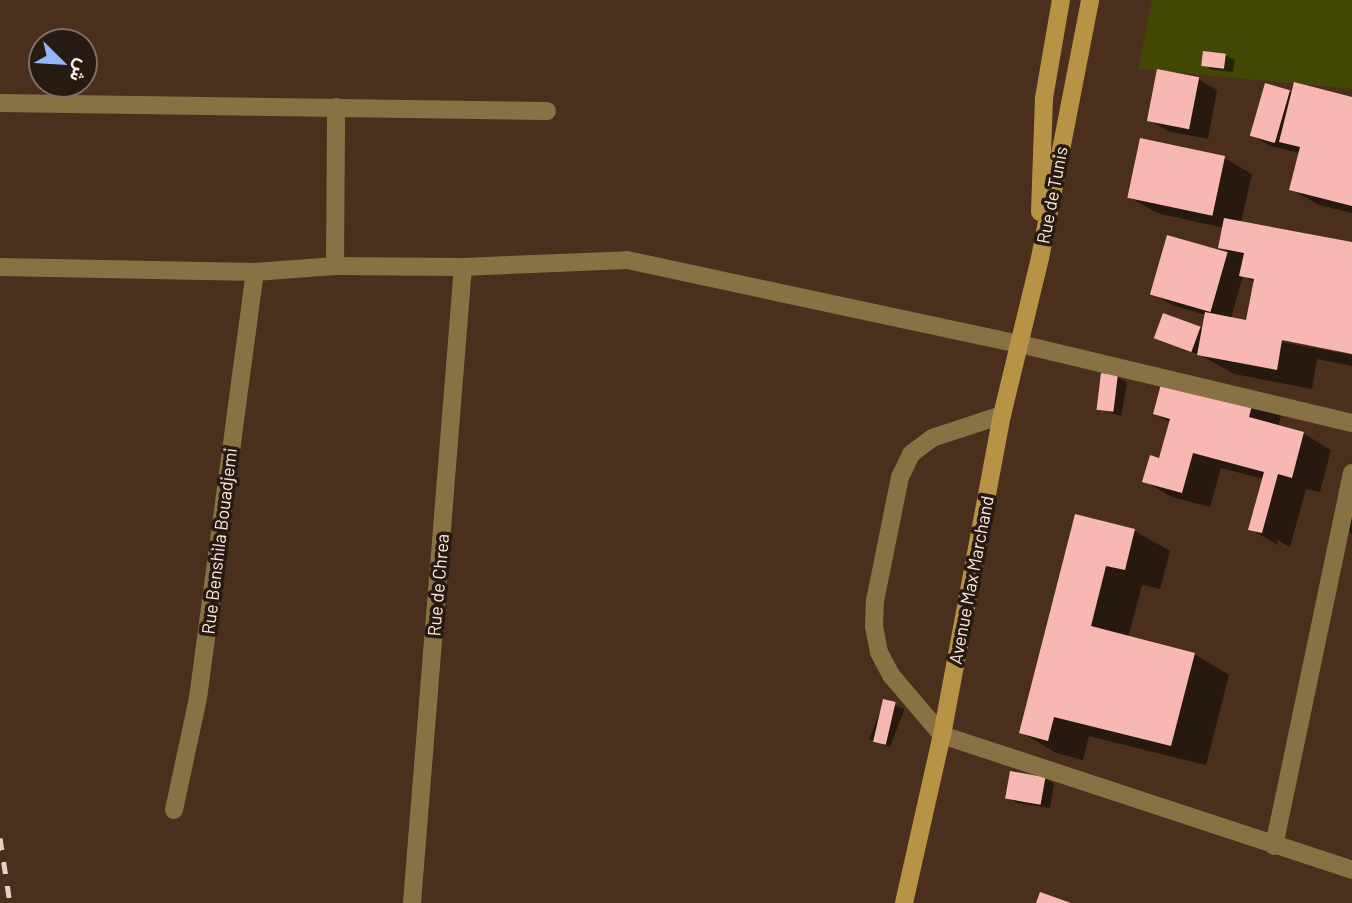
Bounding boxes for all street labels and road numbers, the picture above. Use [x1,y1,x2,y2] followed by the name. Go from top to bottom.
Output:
[1032,144,1072,246] street label: Rue de Tunis
[197,447,241,635] street label: Rue Benshila Bouadjemi
[944,494,998,666] street label: Avenue Max Marchand
[423,533,453,637] street label: Rue de Chrea

